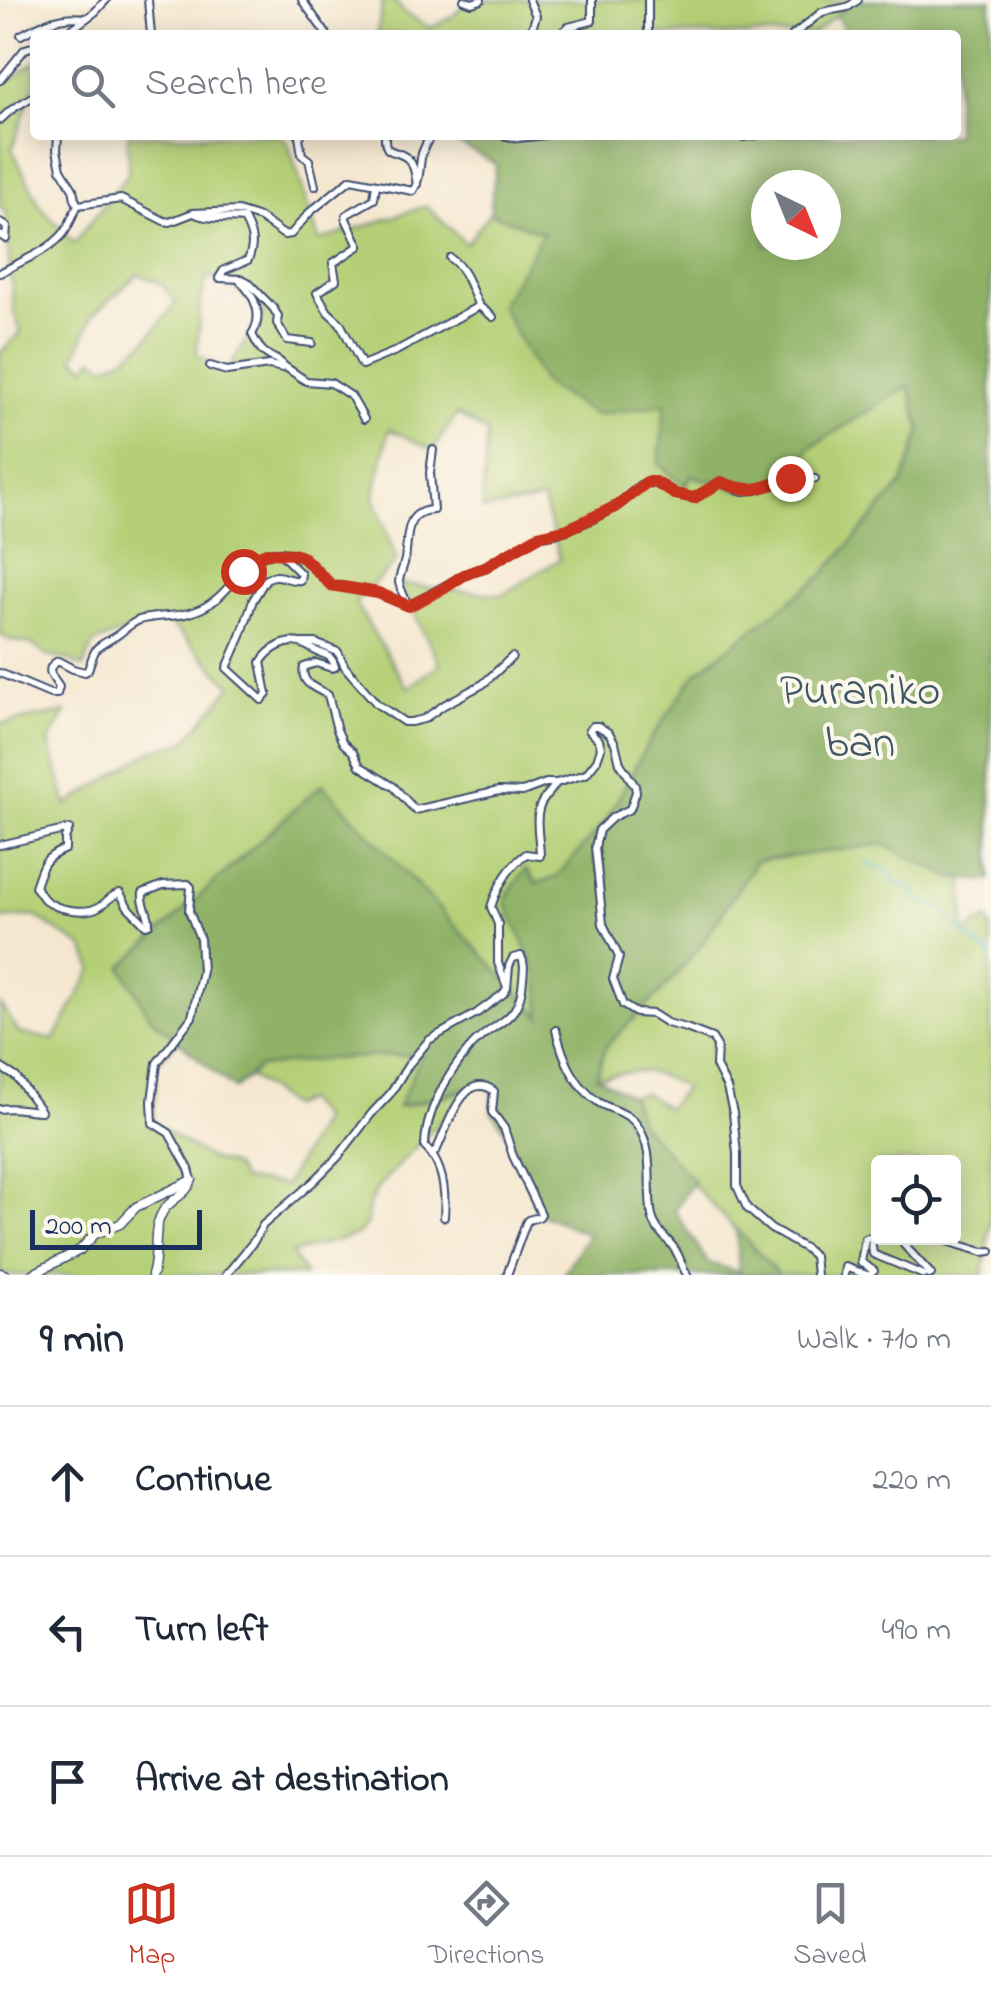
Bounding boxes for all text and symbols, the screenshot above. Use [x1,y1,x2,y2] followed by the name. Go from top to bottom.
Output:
[30,30,961,140] search box
[145,57,327,113] text: Search here
[65,58,120,113] icon: search
[751,170,841,260] north arrow
[768,456,814,502] route end
[221,549,267,595] route start
[780,660,940,778] park label: Puraniko ban
[871,1155,961,1245] map controls
[871,1155,961,1245] button: locate
[30,1205,202,1250] scale bar
[45,1207,112,1248] text: 200 m
[40,1310,124,1371] text: 9 min
[797,1317,951,1364] text: Walk · 710 m
[135,1453,271,1509] text: Continue
[40,1454,95,1509] icon: ahead
[873,1458,951,1505] text: 220 m
[135,1603,268,1659] text: Turn left
[40,1604,95,1659] icon: left
[882,1608,951,1655] text: 490 m
[135,1753,449,1809] text: Arrive at destination
[40,1754,95,1809] icon: arrive
[124,1876,179,1977] tab: Map
[428,1876,545,1977] tab: Directions
[794,1876,867,1977] tab: Saved

